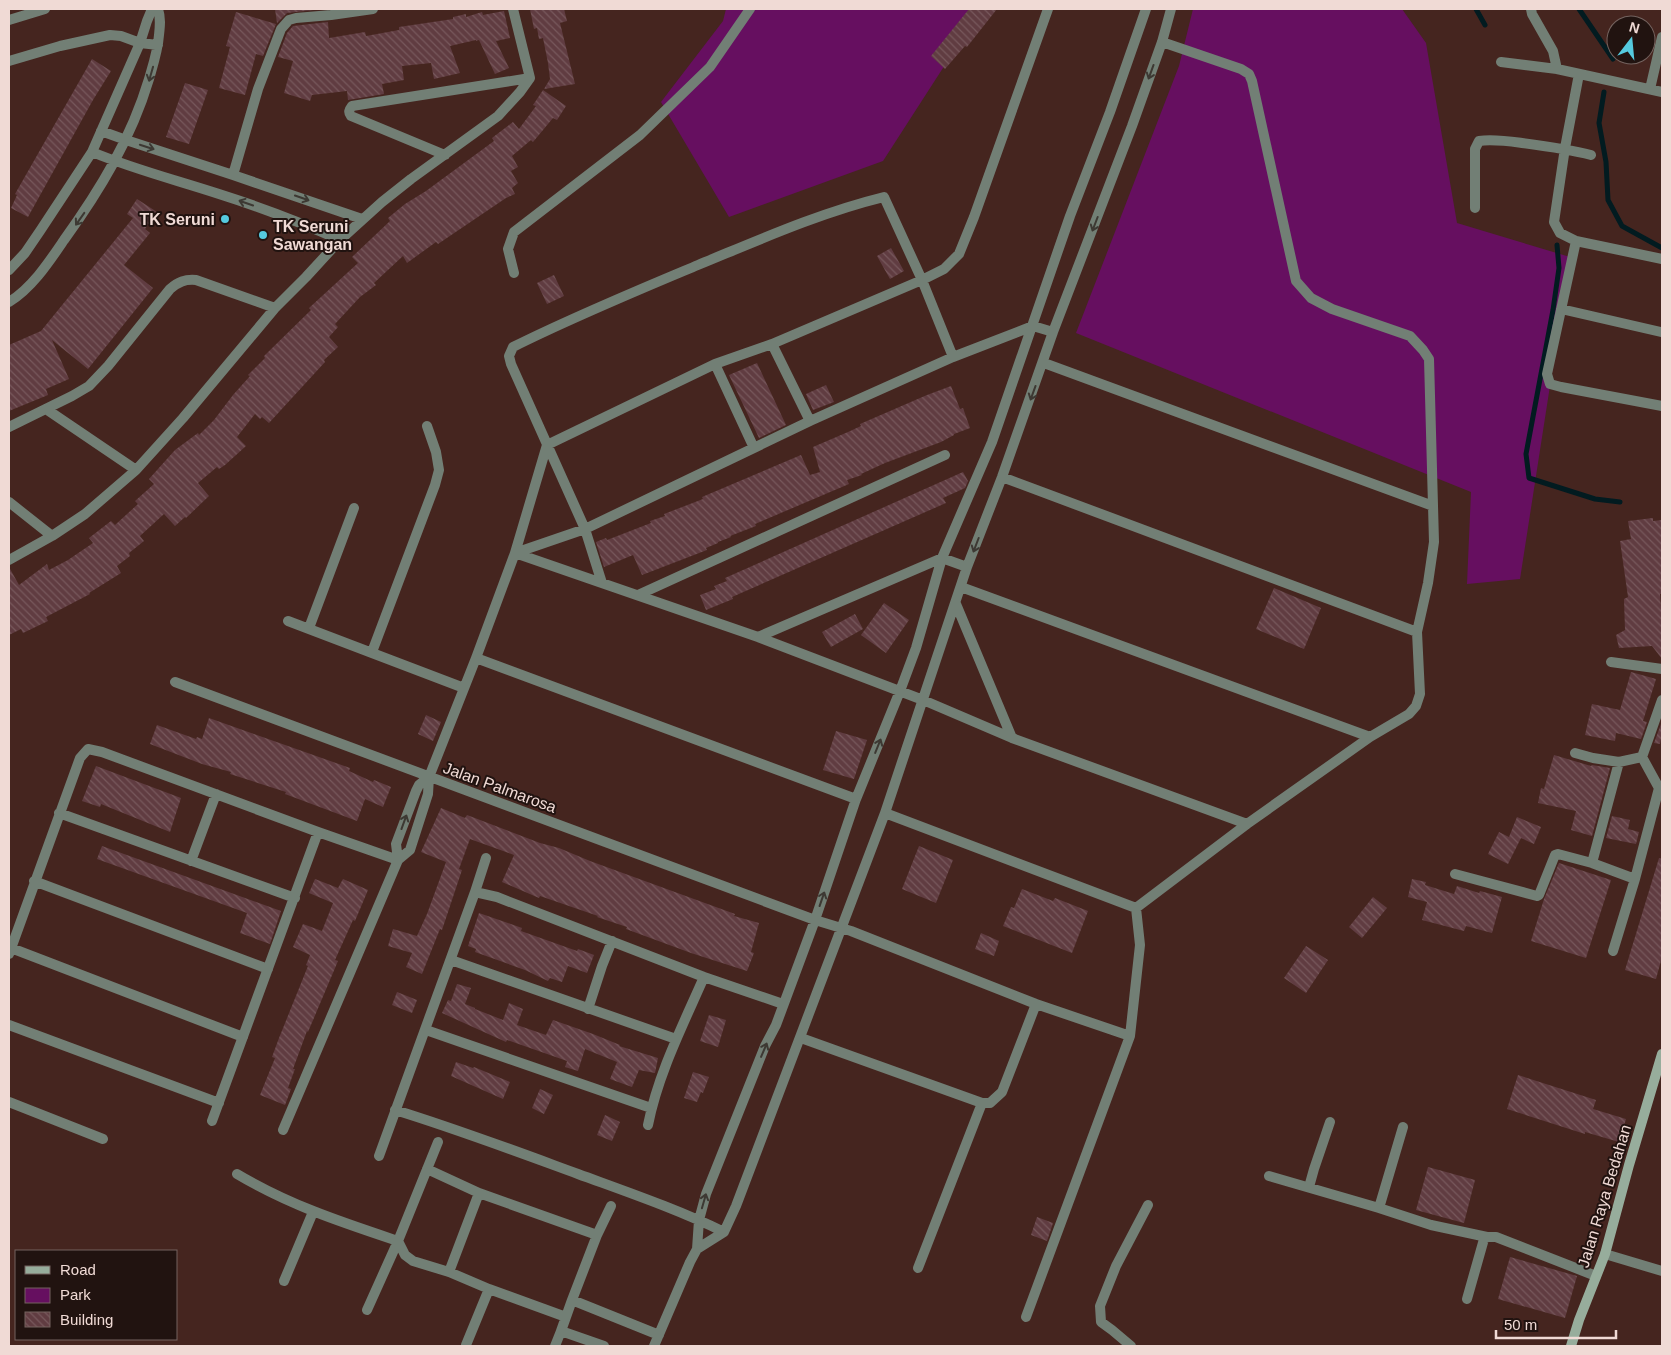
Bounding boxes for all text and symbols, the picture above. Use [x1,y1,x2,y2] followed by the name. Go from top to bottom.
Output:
[1606,15,1656,65] north arrow
[1628,18,1642,37] text: N
[1146,64,1155,79] one-way arrow
[145,65,155,81] one-way arrow
[139,143,155,153] one-way arrow
[293,194,309,203] one-way arrow
[238,198,254,207] one-way arrow
[139,211,215,228] place label: TK Seruni
[75,212,85,226] one-way arrow
[219,213,231,225] marker: TK Seruni
[1089,216,1099,231] one-way arrow
[273,218,352,253] place label: TK Seruni Sawangan
[257,229,269,241] marker: TK Seruni Sawangan
[1028,385,1037,400] one-way arrow
[971,537,980,552] one-way arrow
[874,739,883,754] one-way arrow
[441,759,559,816] street label: Jalan Palmarosa
[400,815,409,830] one-way arrow
[818,891,827,907] one-way arrow
[759,1043,769,1058] one-way arrow
[1575,1123,1634,1270] street label: Jalan Raya Bedahan
[700,1194,710,1210] one-way arrow
[15,1250,178,1340] legend
[60,1261,96,1278] text: Road
[60,1286,91,1303] text: Park
[1496,1308,1616,1340] scale bar
[60,1311,113,1328] text: Building
[1504,1316,1537,1333] text: 50 m

